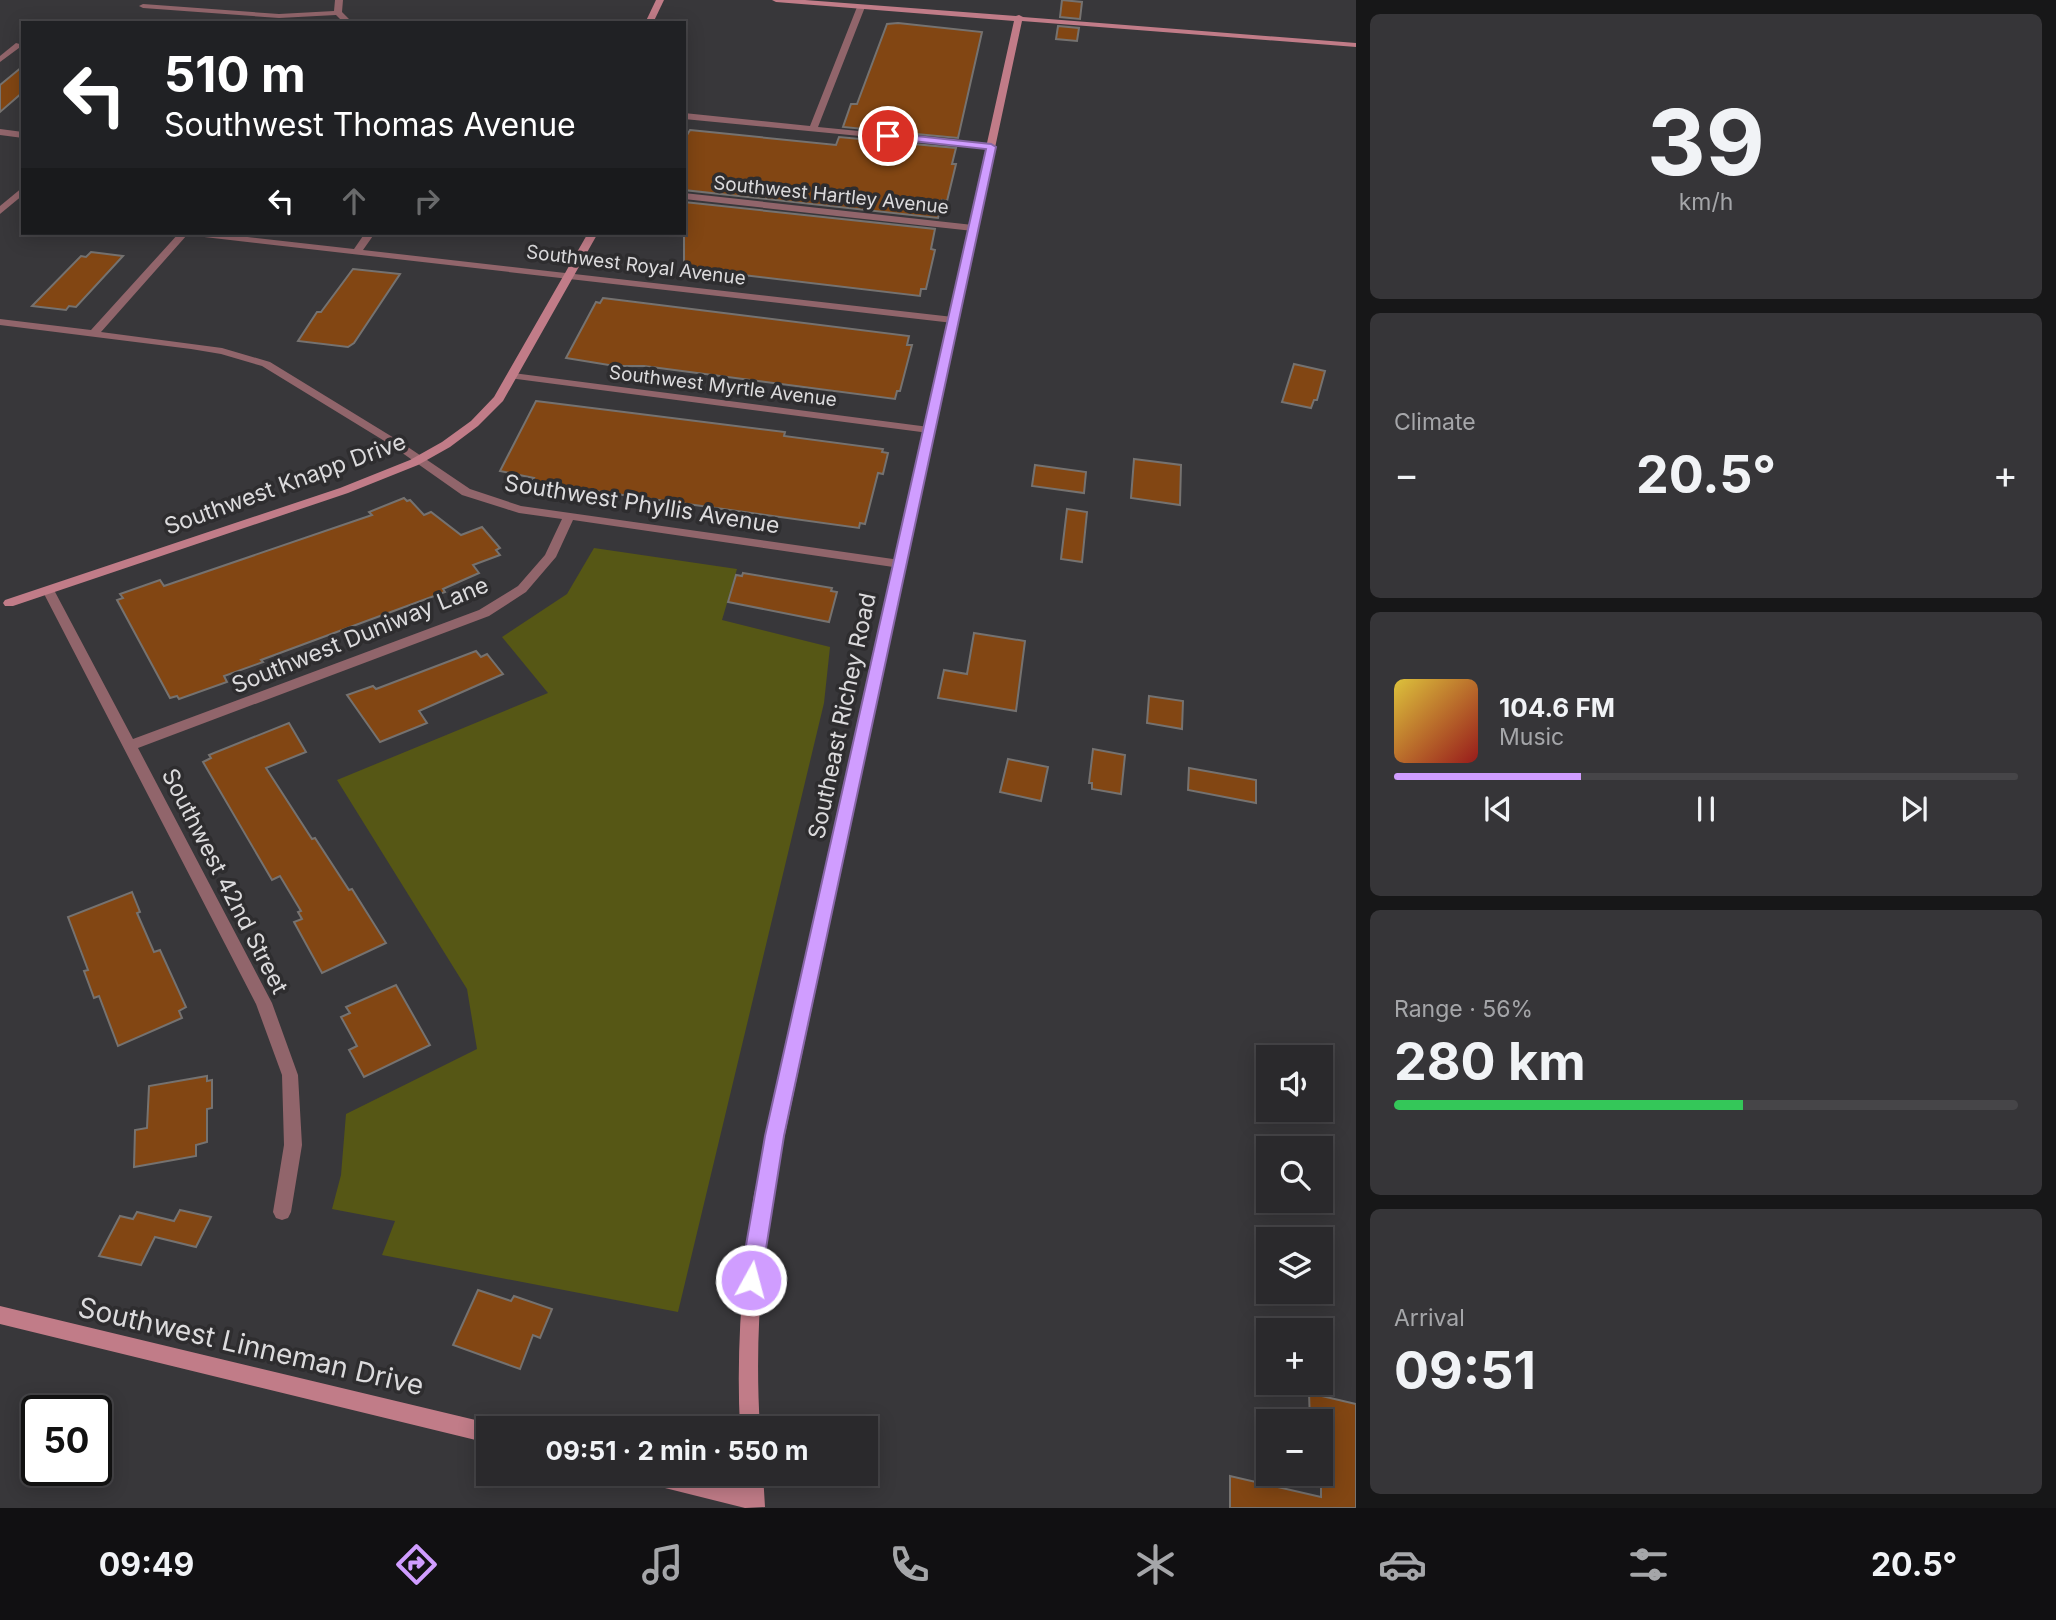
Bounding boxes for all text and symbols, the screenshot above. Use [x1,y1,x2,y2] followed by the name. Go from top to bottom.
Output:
[164,45,306,104] text: 510 m
[49,49,140,140] icon: left
[1647,87,1765,197] text: 39
[164,105,576,144] text: Southwest Thomas Avenue
[858,106,918,166] pin
[869,117,907,155] icon: arrive
[712,171,950,219] street label: Southwest Hartley Avenue
[262,182,300,220] icon: left
[335,182,373,220] icon: ahead
[408,182,446,220] icon: right
[1679,188,1733,216] text: km/h
[525,240,747,290] street label: Southwest Royal Avenue
[608,361,838,411] street label: Southwest Myrtle Avenue
[1394,408,1476,436] text: Climate
[160,427,410,541] street label: Southwest Knapp Drive
[1636,443,1776,506] text: 20.5°
[1394,451,1419,497] text: −
[1993,451,2018,497] text: +
[502,468,782,540] street label: Southwest Phyllis Avenue
[228,571,492,699] street label: Southwest Duniway Lane
[802,590,882,842] street label: Southeast Richey Road
[1499,692,1615,723] text: 104.6 FM
[1499,723,1564,751] text: Music
[156,764,294,999] street label: Southwest 42nd Street
[1479,790,1517,828] icon: previous
[1687,790,1725,828] icon: pause
[1895,790,1933,828] icon: next
[1394,995,1533,1023] text: Range · 56%
[1394,1030,1586,1093] text: 280 km
[1256,1045,1333,1486] map controls
[1256,1045,1333,1122] button: sound
[1256,1136,1333,1213] button: search
[1256,1227,1333,1304] button: layers
[714,1243,788,1317] position arrow
[75,1290,427,1402] street label: Southwest Linneman Drive
[1394,1304,1465,1332] text: Arrival
[1256,1318,1333,1395] button: +
[1394,1339,1536,1402] text: 09:51
[21,1395,112,1486] speed limit sign: 50
[1256,1409,1333,1486] button: −
[545,1435,809,1466] text: 09:51 · 2 min · 550 m
[392,1540,441,1589] icon: directions
[638,1540,687,1589] icon: music
[885,1540,934,1589] icon: phone
[1131,1540,1180,1589] icon: climate
[1378,1540,1427,1589] icon: car
[1624,1540,1673,1589] icon: filters
[99,1545,194,1584] text: 09:49
[1871,1545,1957,1584] text: 20.5°

